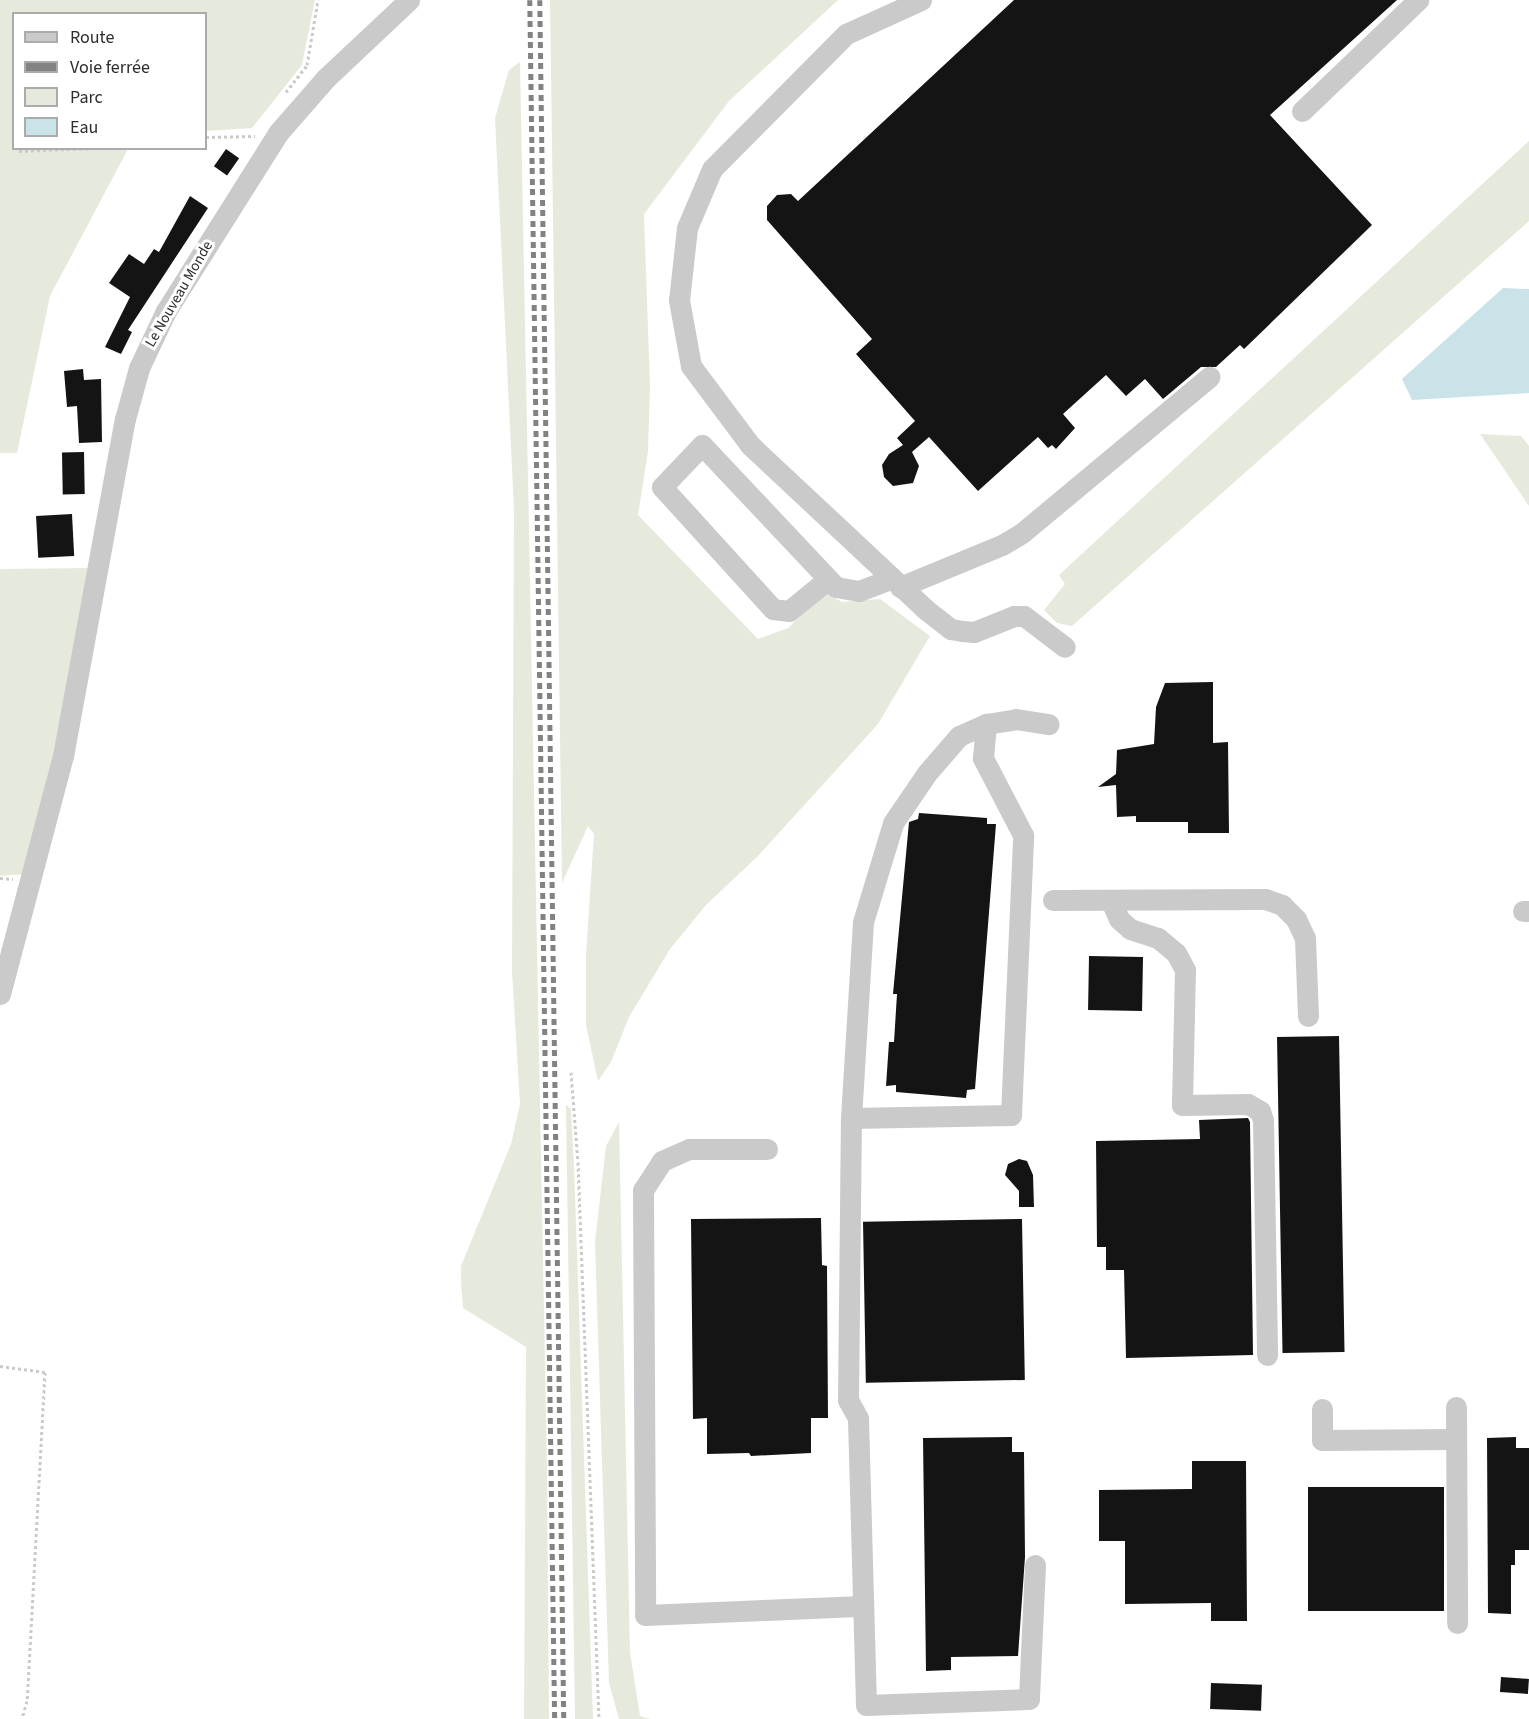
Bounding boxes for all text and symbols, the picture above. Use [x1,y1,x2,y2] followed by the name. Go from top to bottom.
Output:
[12,12,207,150] legend
[70,25,114,50] text: Route
[70,55,150,80] text: Voie ferrée
[70,85,103,110] text: Parc
[70,115,98,140] text: Eau
[141,238,217,350] street label: Le Nouveau Monde

